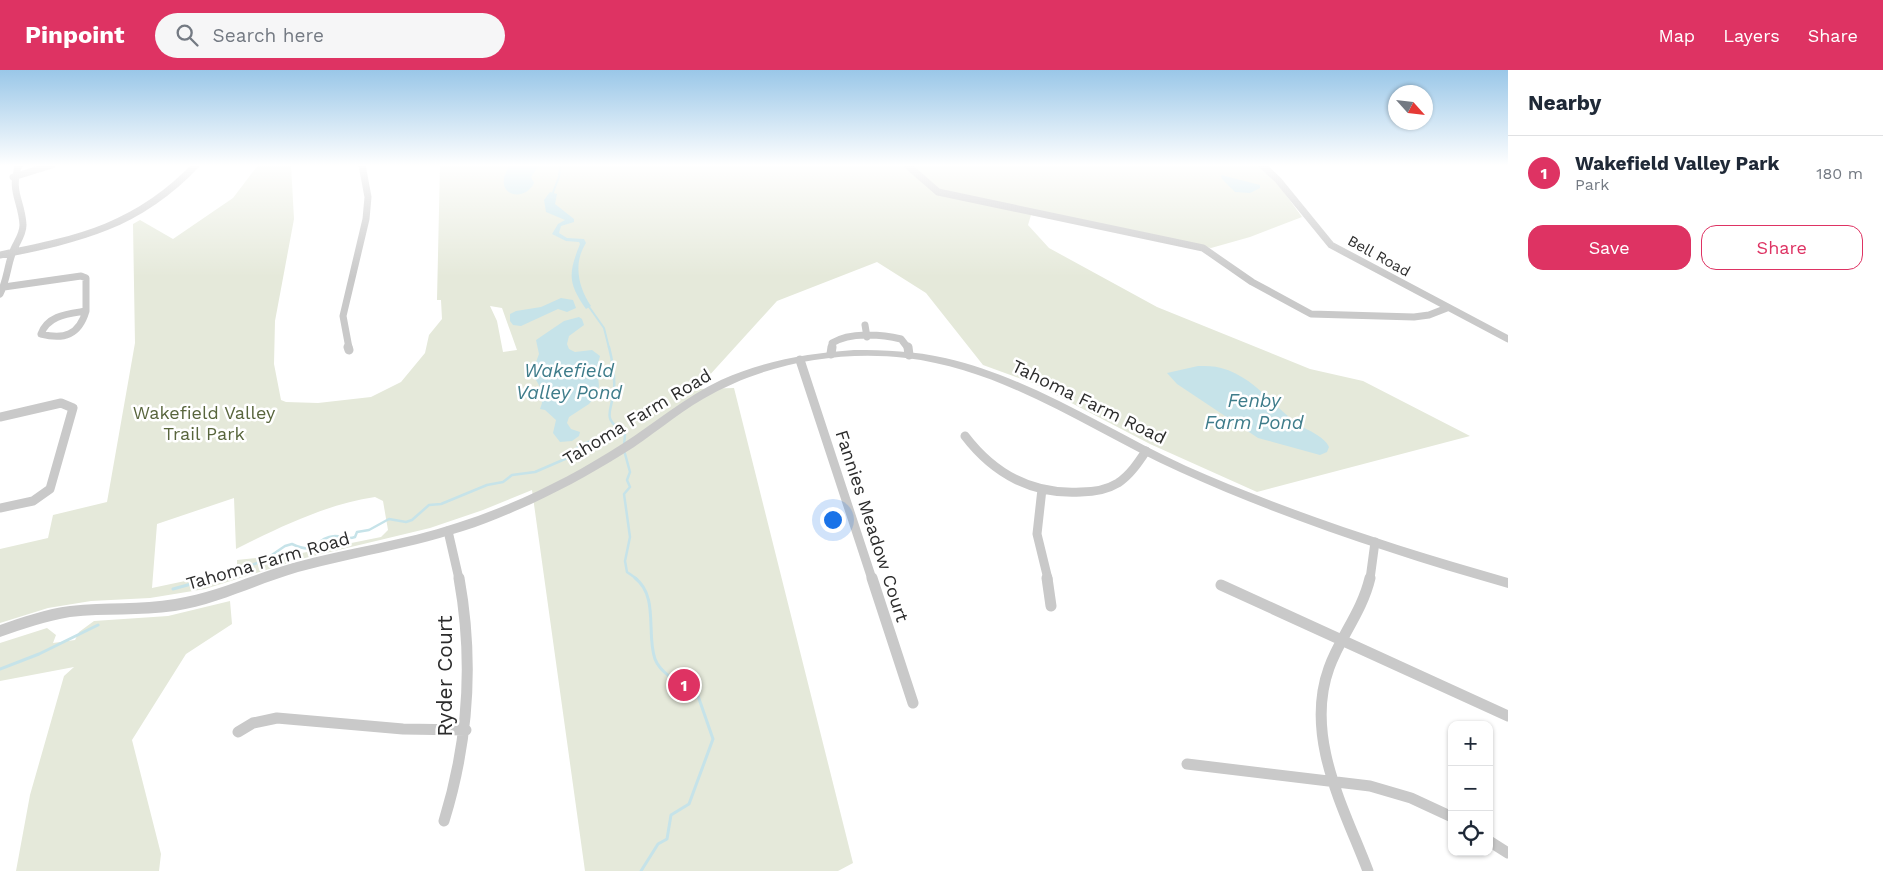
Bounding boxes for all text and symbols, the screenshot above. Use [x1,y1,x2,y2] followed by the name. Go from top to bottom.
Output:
[155,13,505,58] search box
[25,21,125,49] text: Pinpoint
[173,21,201,49] icon: search
[213,24,324,47] text: Search here
[1658,25,1695,46] text: Map
[1723,25,1780,46] text: Layers
[1808,25,1858,46] text: Share
[1388,85,1433,130] north arrow
[1528,90,1601,115] text: Nearby
[1575,152,1779,175] text: Wakefield Valley Park
[1541,164,1547,183] text: 1
[1816,164,1863,183] text: 180 m
[1575,175,1609,194] text: Park
[1528,225,1691,270] button: Save
[1701,225,1863,270] button: Share
[1345,231,1413,281] street label: Bell Road
[1009,355,1170,448] street label: Tahoma Farm Road
[516,359,623,404] water label: Wakefield Valley Pond
[559,364,715,469] street label: Tahoma Farm Road
[1204,389,1305,434] water label: Fenby Farm Pond
[133,402,276,444] park label: Wakefield Valley Trail Park
[832,427,914,625] street label: Fannies Meadow Court
[820,507,846,533] your location
[184,527,352,594] street label: Tahoma Farm Road
[432,615,457,737] street label: Ryder Court
[668,666,700,704] pin: 1
[1448,721,1493,856] map controls
[1448,721,1493,766] button: +
[1448,766,1493,811] button: −
[1448,811,1493,856] button: locate

